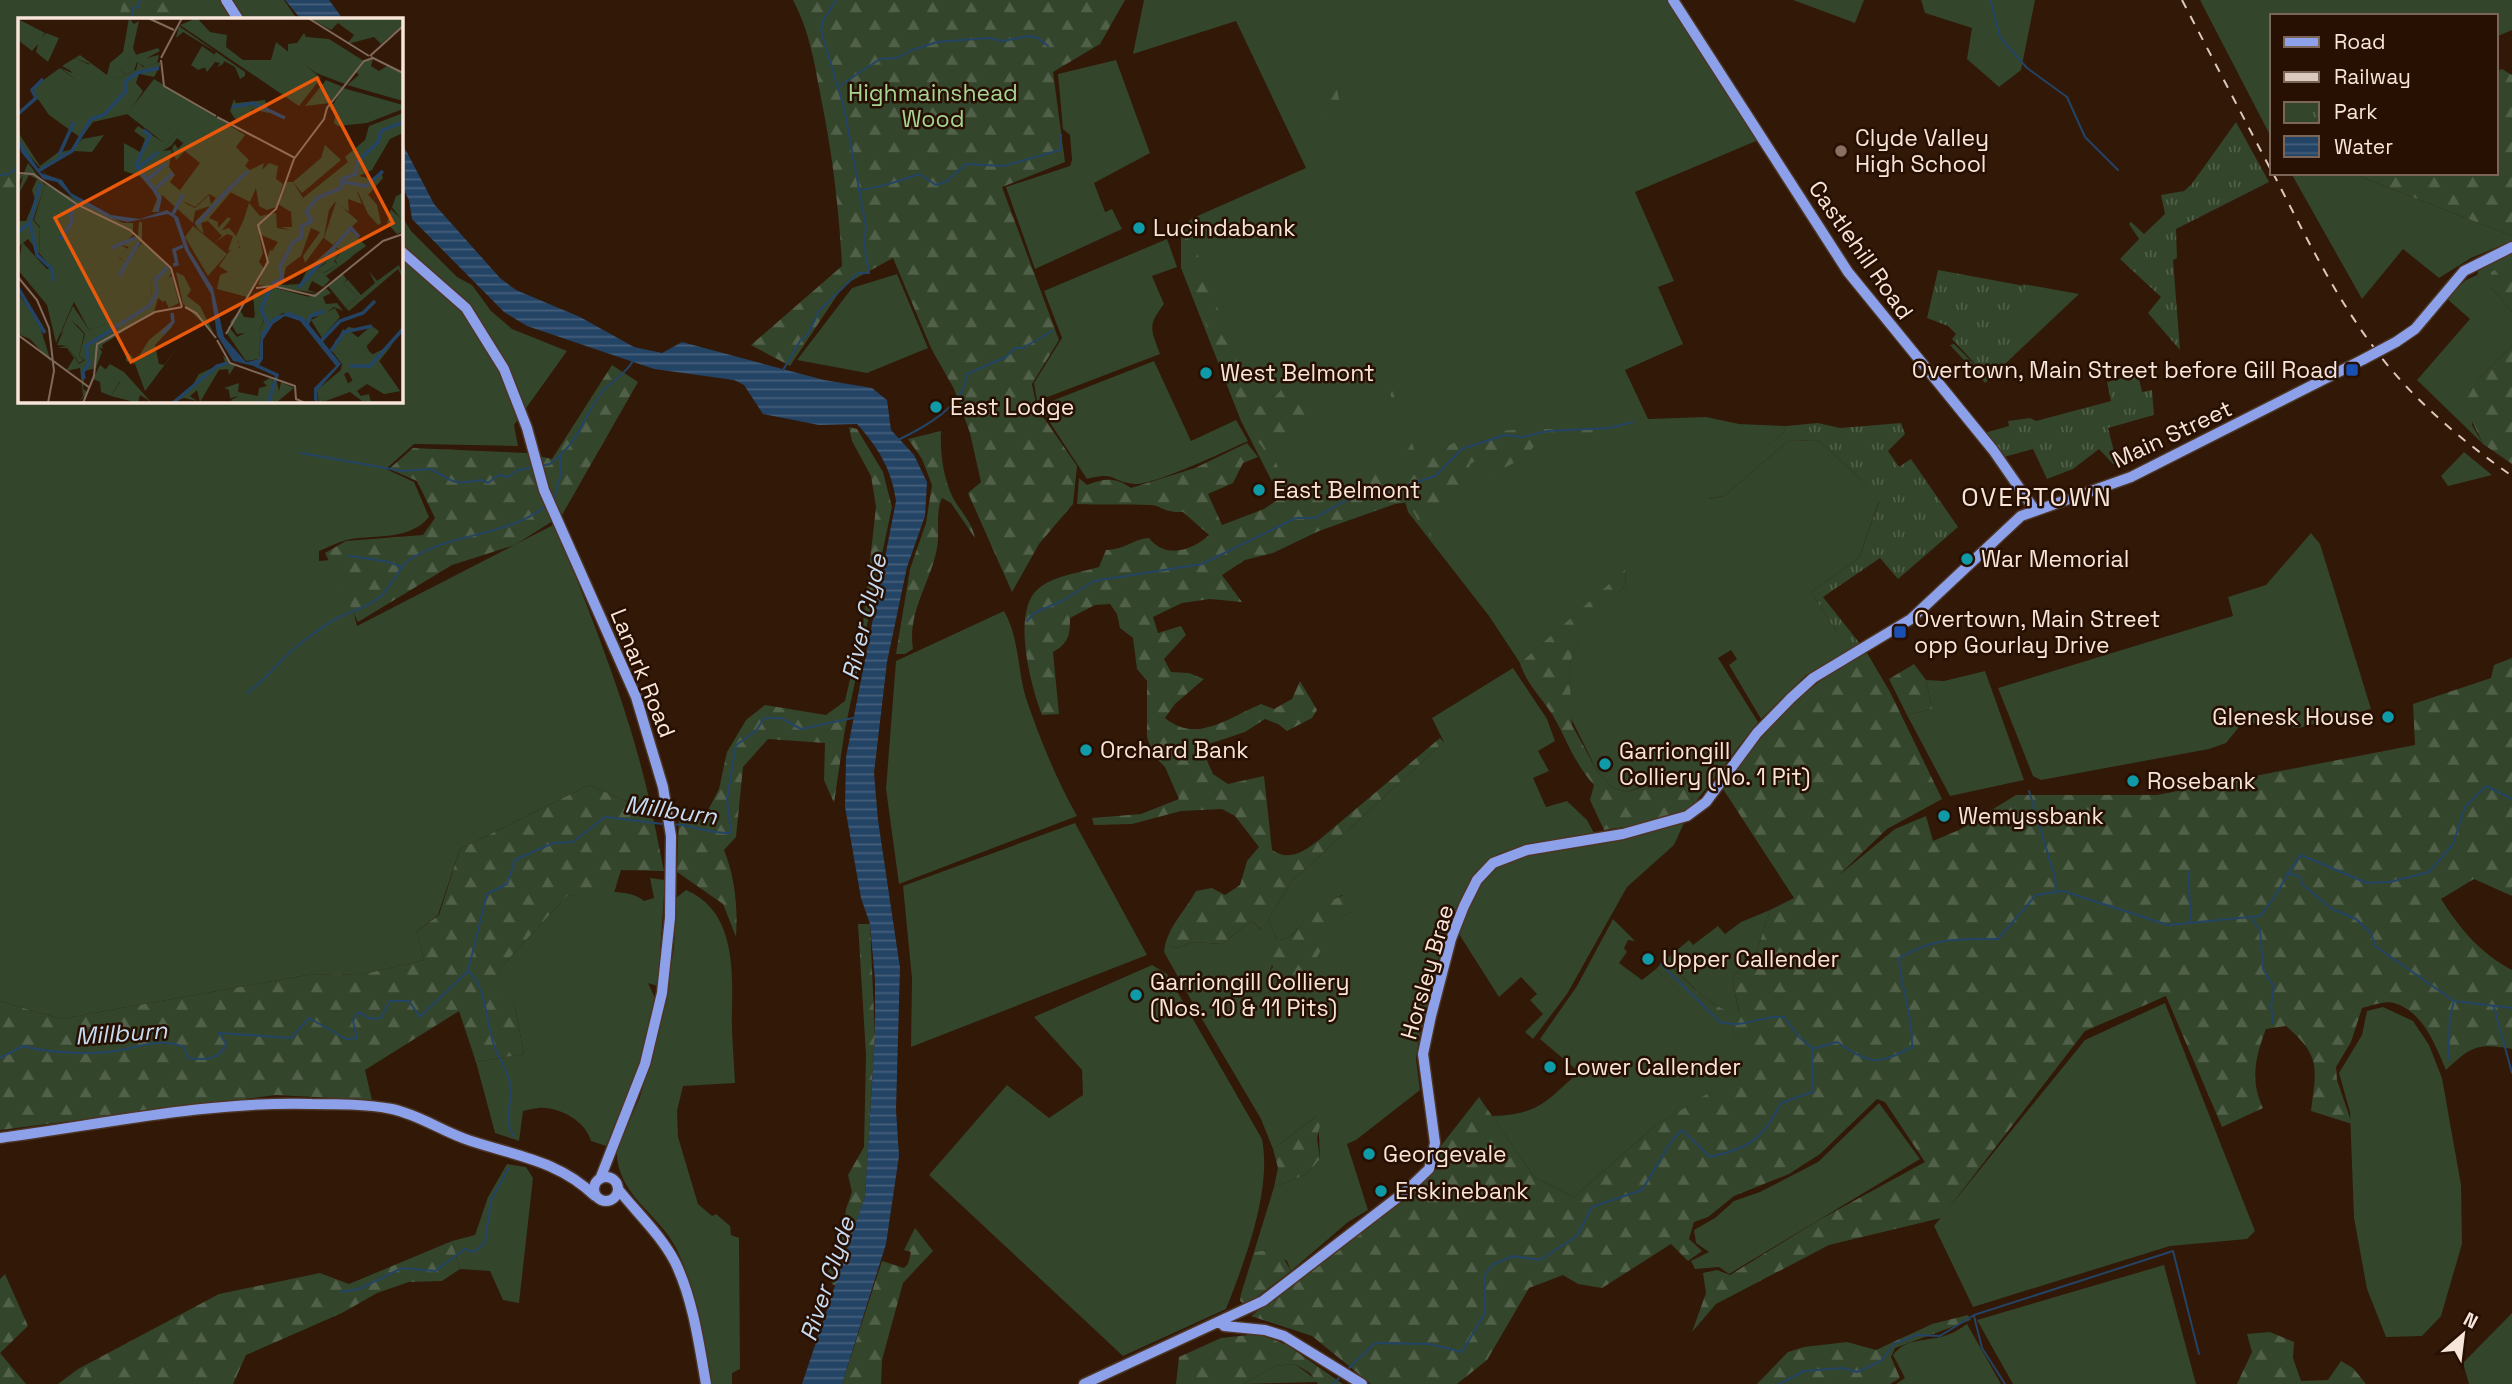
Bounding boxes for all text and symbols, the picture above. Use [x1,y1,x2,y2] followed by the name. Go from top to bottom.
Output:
[2270,14,2498,175] legend
[18,18,402,402] inset map
[2334,28,2386,55] text: Road
[2334,63,2411,90] text: Railway
[848,78,1018,134] park label: Highmainshead Wood
[2334,98,2378,125] text: Park
[1855,123,1989,179] place label: Clyde Valley High School
[2334,133,2393,160] text: Water
[1833,143,1849,159] marker: Clyde Valley High School
[1802,175,1920,325] street label: Castlehill Road
[1153,213,1296,243] place label: Lucindabank
[1131,220,1147,236] marker: Lucindabank
[1912,355,2338,385] place label: Overtown, Main Street before Gill Road
[1220,358,1375,388] place label: West Belmont
[2344,362,2360,378] marker: Overtown, Main Street before Gill Road
[1198,365,1214,381] marker: West Belmont
[950,392,1074,422] place label: East Lodge
[2107,393,2237,475] street label: Main Street
[928,399,944,415] marker: East Lodge
[1273,475,1420,505] place label: East Belmont
[1961,480,2113,514] district label: OVERTOWN
[1251,482,1267,498] marker: East Belmont
[1981,544,2129,574] place label: War Memorial
[834,550,894,683] water label: River Clyde
[1959,551,1975,567] marker: War Memorial
[604,604,682,742] street label: Lanark Road
[1914,604,2160,660] place label: Overtown, Main Street opp Gourlay Drive
[1892,624,1908,640] marker: Overtown, Main Street opp Gourlay Drive
[2212,702,2374,732] place label: Glenesk House
[2380,709,2396,725] marker: Glenesk House
[1100,735,1249,765] place label: Orchard Bank
[1619,736,1810,792] place label: Garriongill Colliery (No. 1 Pit)
[1078,742,1094,758] marker: Orchard Bank
[1597,756,1613,772] marker: Garriongill Colliery (No. 1 Pit)
[2147,766,2256,796] place label: Rosebank
[2125,773,2141,789] marker: Rosebank
[623,788,720,832] water label: Millburn
[1958,801,2104,831] place label: Wemyssbank
[1936,808,1952,824] marker: Wemyssbank
[1393,901,1461,1043] street label: Horsley Brae
[1662,944,1839,974] place label: Upper Callender
[1640,951,1656,967] marker: Upper Callender
[1150,967,1350,1023] place label: Garriongill Colliery (Nos. 10 & 11 Pits)
[1128,987,1144,1003] marker: Garriongill Colliery (Nos. 10 & 11 Pits)
[74,1014,169,1052] water label: Millburn
[1564,1052,1741,1082] place label: Lower Callender
[1542,1059,1558,1075] marker: Lower Callender
[1383,1139,1507,1169] place label: Georgevale
[1361,1146,1377,1162] marker: Georgevale
[1395,1176,1529,1206] place label: Erskinebank
[1373,1183,1389,1199] marker: Erskinebank
[792,1212,862,1345] water label: River Clyde
[2428,1300,2498,1370] north arrow
[2459,1306,2482,1334] text: N

